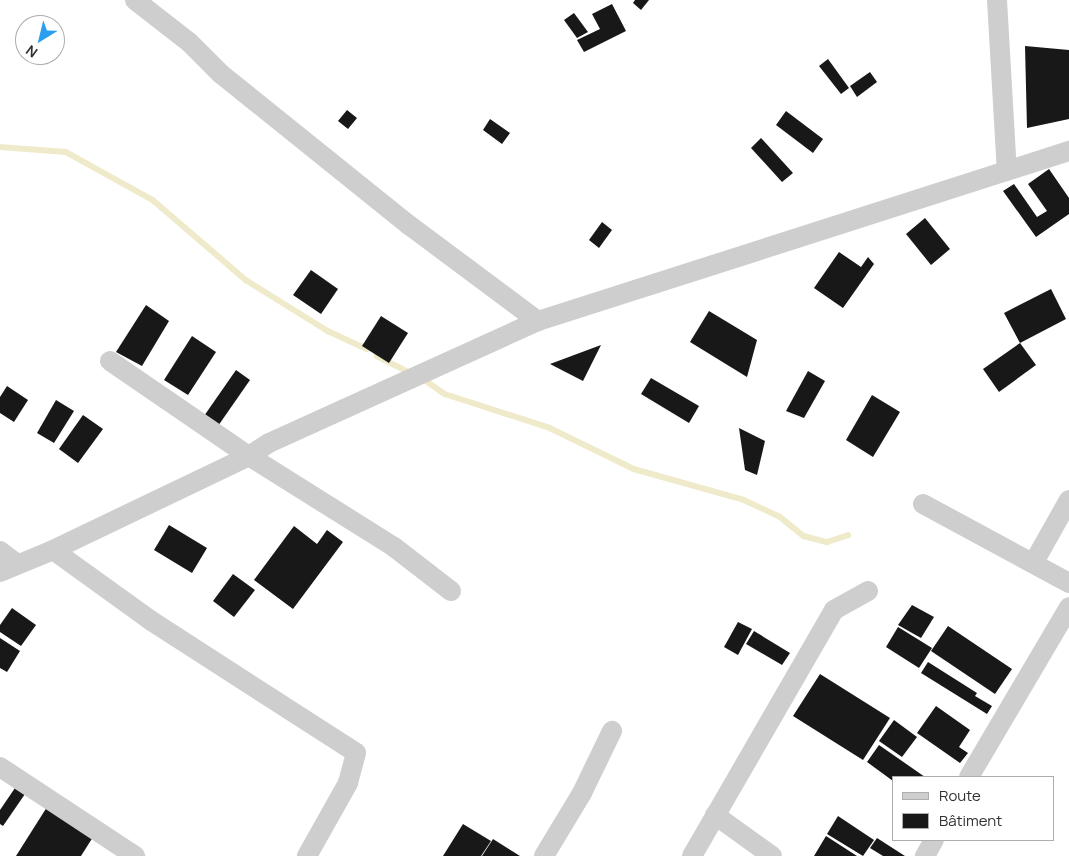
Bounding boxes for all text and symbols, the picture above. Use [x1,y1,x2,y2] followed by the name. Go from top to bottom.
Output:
[15,15,65,65] north arrow
[22,41,41,62] text: N
[892,776,1054,841] legend
[939,785,981,806] text: Route
[939,810,1002,831] text: Bâtiment

